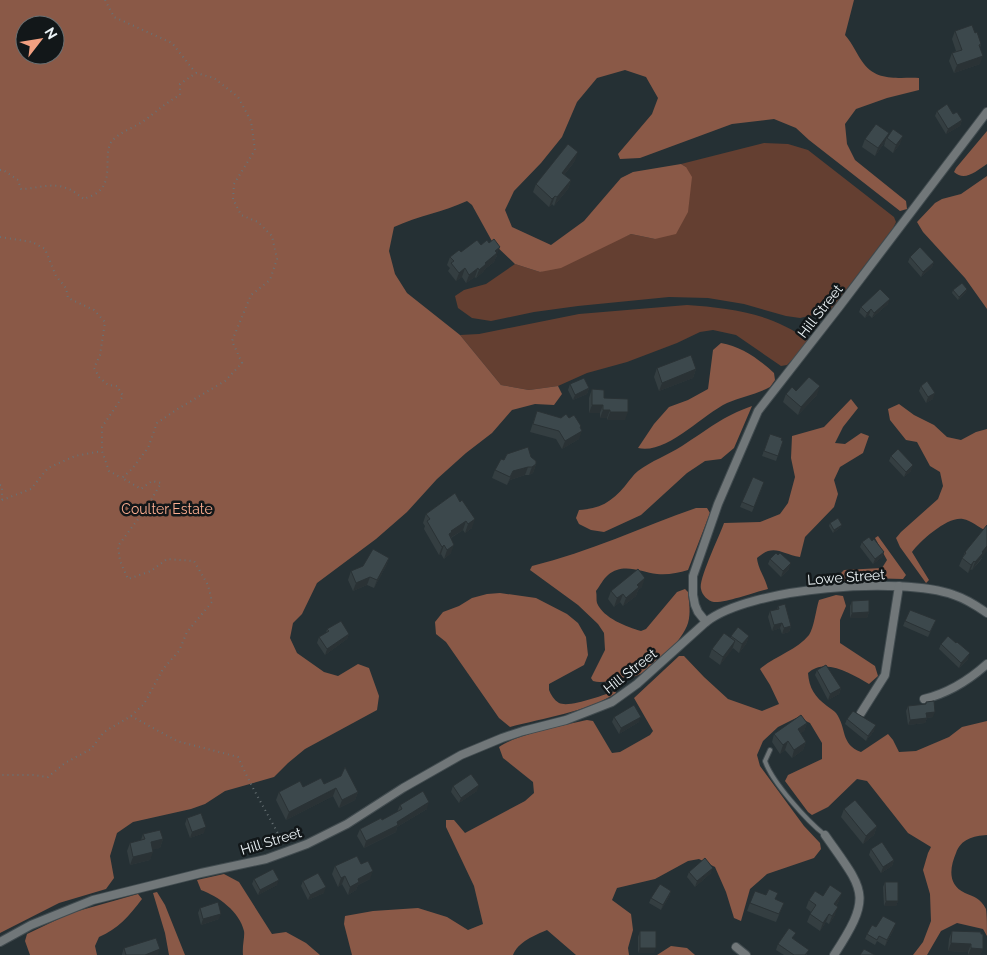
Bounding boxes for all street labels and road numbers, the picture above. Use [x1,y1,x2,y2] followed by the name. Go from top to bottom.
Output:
[794,281,846,341] street label: Hill Street
[807,566,886,588] street label: Lowe Street
[600,645,660,697] street label: Hill Street
[239,824,304,858] street label: Hill Street

